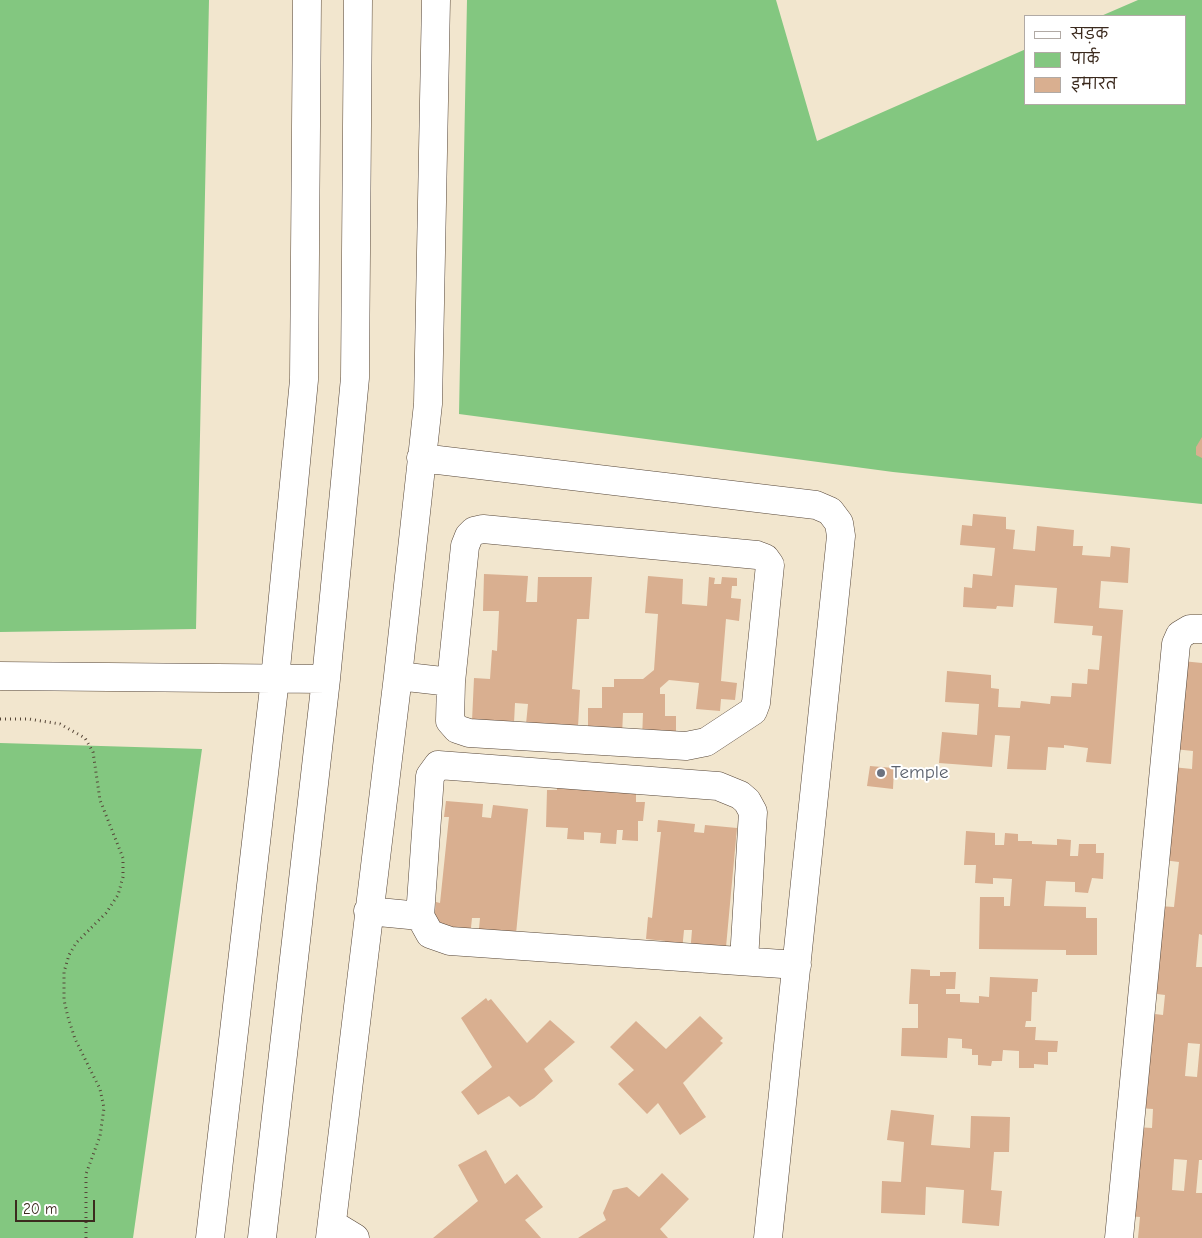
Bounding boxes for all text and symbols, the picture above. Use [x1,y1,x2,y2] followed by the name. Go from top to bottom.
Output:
[1024,15,1187,105] legend
[1071,25,1108,43] text: सड़क
[1071,50,1099,68] text: पार्क
[1071,75,1117,93] text: इमारत
[891,762,948,784] place label: Temple
[875,767,887,779] marker: Temple
[18,1190,98,1222] scale bar
[23,1200,57,1218] text: 20 m

